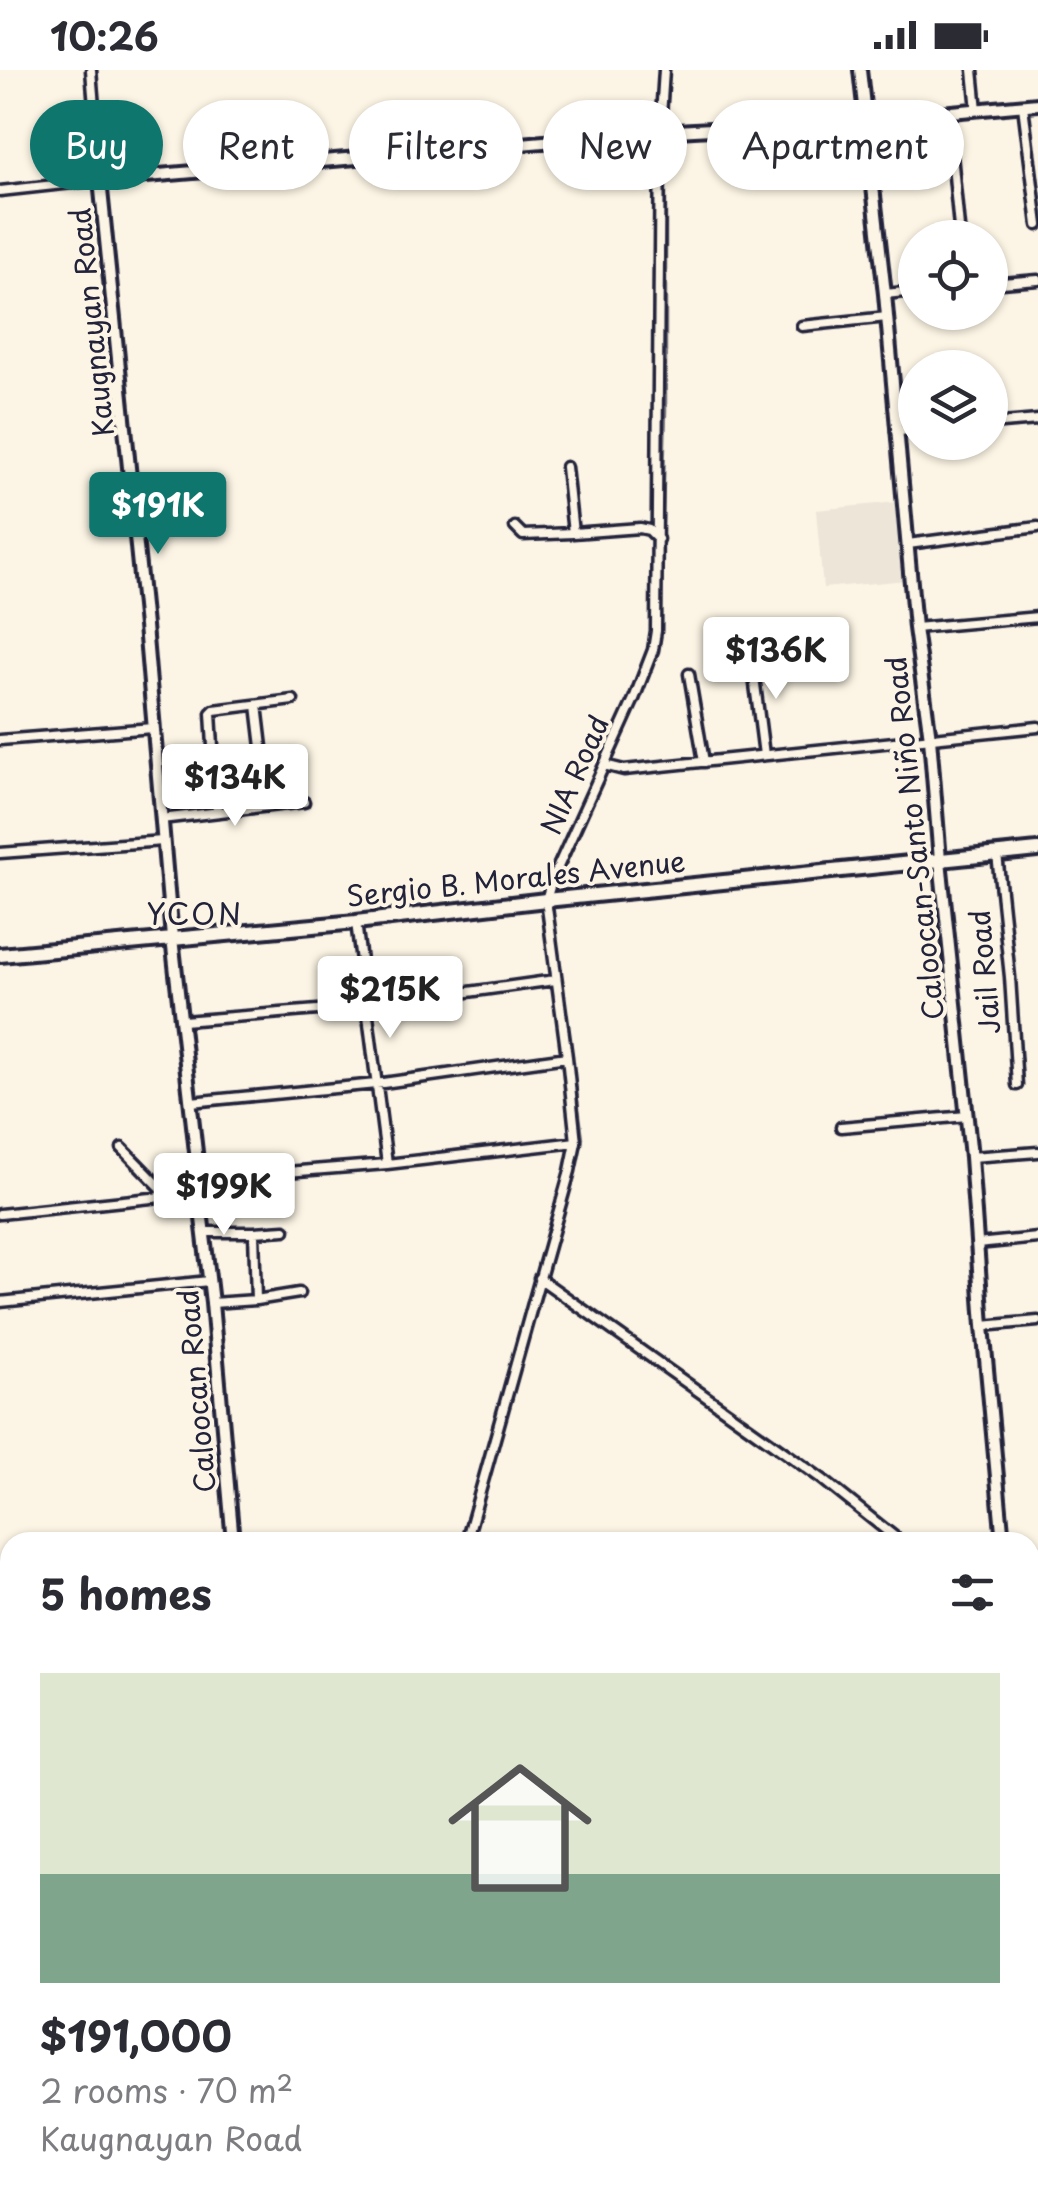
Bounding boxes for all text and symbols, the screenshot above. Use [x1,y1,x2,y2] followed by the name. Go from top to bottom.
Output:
[50,7,159,64] text: 10:26
[30,100,163,190] chip: Buy
[183,100,329,190] chip: Rent
[349,100,523,190] chip: Filters
[543,100,687,190] chip: New
[707,100,964,190] chip: Apartment
[57,206,124,439] street label: Kaugnayan Road
[898,220,1008,460] map controls
[898,220,1008,330] button: locate
[898,350,1008,460] button: layers
[88,472,228,557] pin: $191K
[111,480,205,528] text: $191K
[706,617,846,702] pin: $136K
[725,625,827,673] text: $136K
[873,654,954,1022] street label: Caloocan-Santo Niño Road
[528,708,619,841] street label: NIA Road
[165,744,305,829] pin: $134K
[184,752,286,800] text: $134K
[344,838,687,917] street label: Sergio B. Morales Avenue
[146,890,244,935] district label: YCON
[957,908,1010,1036] street label: Jail Road
[320,956,460,1041] pin: $215K
[340,964,440,1012] text: $215K
[154,1153,294,1238] pin: $199K
[176,1161,272,1209] text: $199K
[165,1288,226,1495] street label: Caloocan Road
[40,1561,212,1624] text: 5 homes
[945,1565,1000,1620] icon: filters
[430,1738,610,1918] icon: home
[40,2003,232,2066] text: $191,000
[40,2066,293,2114] text: 2 rooms · 70 m²
[40,2114,302,2162] text: Kaugnayan Road

